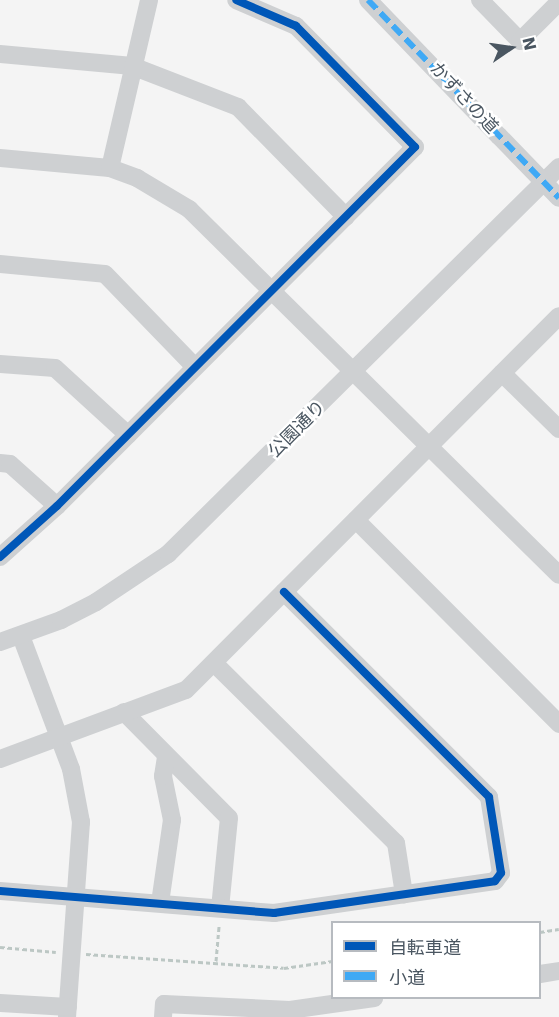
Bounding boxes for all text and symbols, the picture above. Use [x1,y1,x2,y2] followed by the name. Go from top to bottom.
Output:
[481,18,541,78] north arrow
[518,35,540,52] text: N
[425,58,503,138] street label: かずさの道
[264,396,330,462] street label: 公園通り
[331,921,541,999] legend
[389,937,461,958] text: 自転車道
[389,967,425,988] text: 小道

